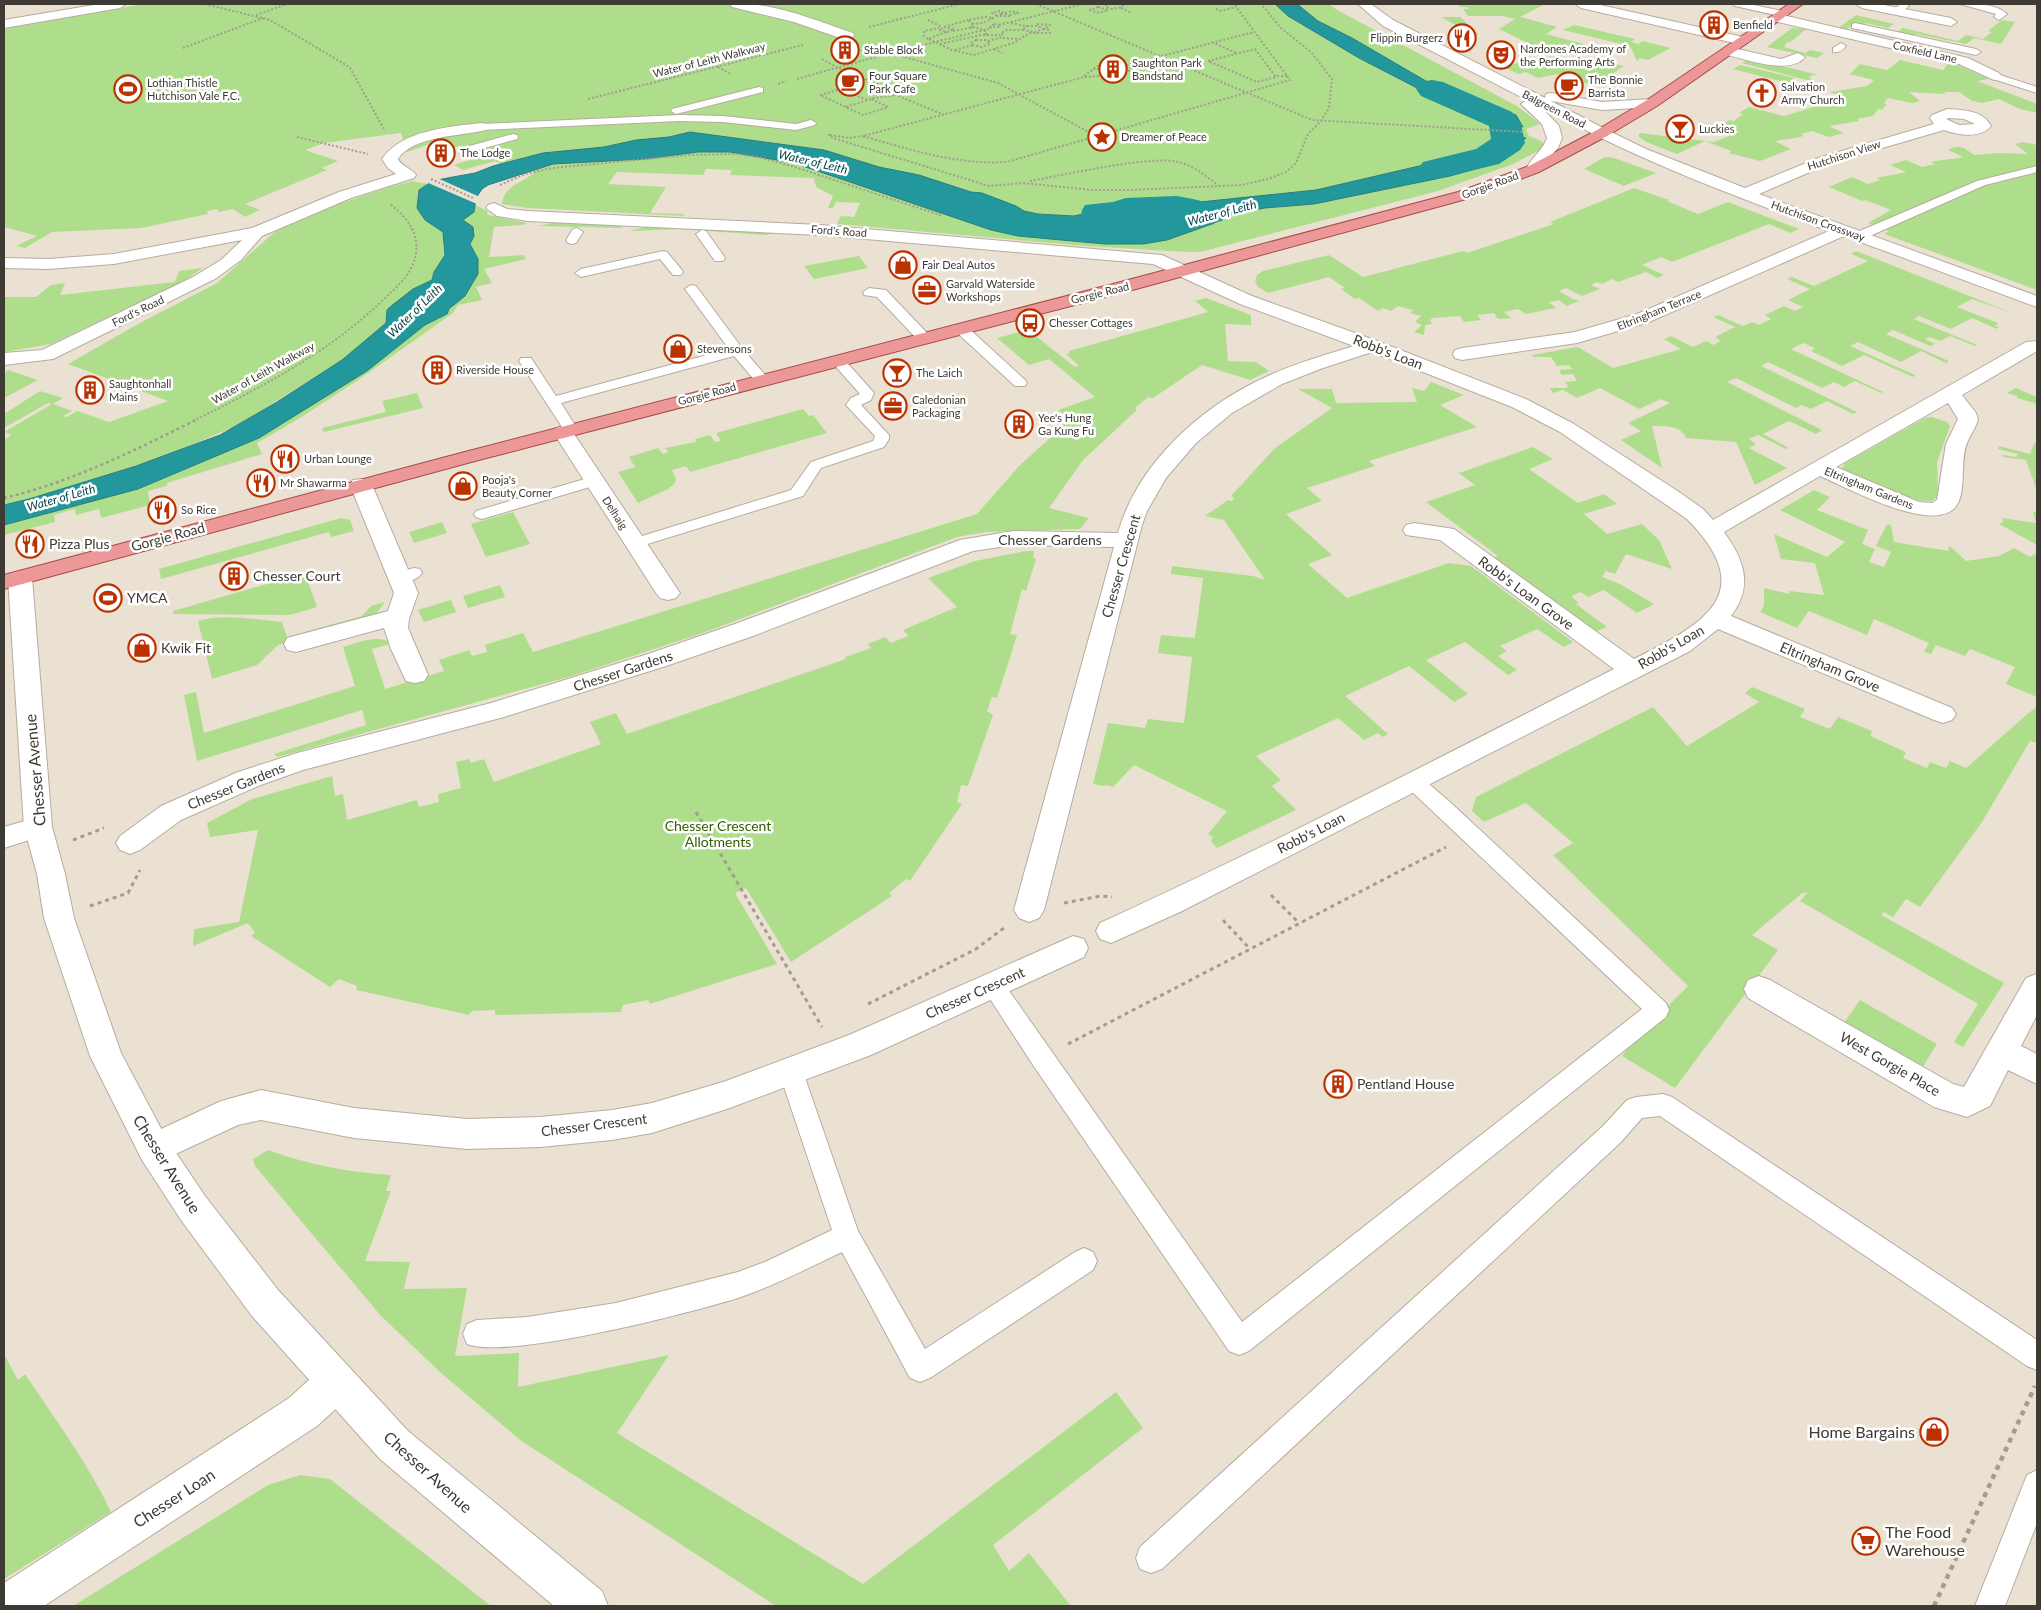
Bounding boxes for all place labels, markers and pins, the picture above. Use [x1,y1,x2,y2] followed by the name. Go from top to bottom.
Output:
[1699,10,1729,40] building icon: Benfield
[1733,18,1773,31] place label: Benfield
[1447,23,1477,53] restaurant icon: Flippin Burgerz
[1370,31,1443,44] place label: Flippin Burgerz
[830,35,860,65] building icon: Stable Block
[1486,40,1516,70] theatre icon: Nardones Academy of the Performing Arts
[1520,42,1626,68] place label: Nardones Academy of the Performing Arts
[864,43,924,56] place label: Stable Block
[1098,54,1128,84] building icon: Saughton Park Bandstand
[1132,56,1202,82] place label: Saughton Park Bandstand
[835,67,865,97] cafe icon: Four Square Park Cafe
[869,69,927,95] place label: Four Square Park Cafe
[1554,71,1584,101] cafe icon: The Bonnie Barrista
[1588,73,1643,99] place label: The Bonnie Barrista
[113,74,143,104] sports icon: Lothian Thistle Hutchison Vale F.C.
[147,76,240,102] place label: Lothian Thistle Hutchison Vale F.C.
[1747,78,1777,108] church icon: Salvation Army Church
[1781,80,1844,106] place label: Salvation Army Church
[1665,114,1695,144] bar icon: Luckies
[1087,122,1117,152] place icon: Dreamer of Peace
[1699,122,1735,135] place label: Luckies
[1121,130,1207,143] place label: Dreamer of Peace
[426,138,456,168] building icon: The Lodge
[460,146,510,159] place label: The Lodge
[888,250,918,280] shop icon: Fair Deal Autos
[922,258,995,271] place label: Fair Deal Autos
[912,275,942,305] office icon: Garvald Waterside Workshops
[946,277,1035,303] place label: Garvald Waterside Workshops
[1015,308,1045,338] bus stop icon: Chesser Cottages
[1049,316,1133,329] place label: Chesser Cottages
[663,334,693,364] shop icon: Stevensons
[697,342,752,355] place label: Stevensons
[422,355,452,385] building icon: Riverside House
[882,358,912,388] bar icon: The Laich
[456,363,534,376] place label: Riverside House
[916,366,962,379] place label: The Laich
[75,375,105,405] building icon: Saughtonhall Mains
[109,377,171,403] place label: Saughtonhall Mains
[878,391,908,421] office icon: Caledonian Packaging
[912,393,966,419] place label: Caledonian Packaging
[1004,409,1034,439] building icon: Yee's Hung Ga Kung Fu
[1038,411,1094,437] place label: Yee's Hung Ga Kung Fu
[270,444,300,474] restaurant icon: Urban Lounge
[304,452,372,465] place label: Urban Lounge
[246,468,276,498] restaurant icon: Mr Shawarma
[448,471,478,501] shop icon: Pooja's Beauty Corner
[482,473,552,499] place label: Pooja's Beauty Corner
[280,476,347,489] place label: Mr Shawarma
[147,495,177,525] restaurant icon: So Rice
[181,503,217,516] place label: So Rice
[15,529,45,559] restaurant icon: Pizza Plus
[49,535,109,552] place label: Pizza Plus
[219,561,249,591] building icon: Chesser Court
[253,567,341,584] place label: Chesser Court
[93,583,123,613] sports icon: YMCA
[127,589,168,606] place label: YMCA
[127,633,157,663] shop icon: Kwik Fit
[161,639,211,656] place label: Kwik Fit
[1323,1069,1353,1099] building icon: Pentland House
[1357,1075,1454,1092] place label: Pentland House
[1919,1417,1949,1447] shop icon: Home Bargains
[1808,1422,1915,1441] place label: Home Bargains
[1885,1522,1965,1559] place label: The Food Warehouse
[1851,1526,1881,1556] supermarket icon: The Food Warehouse

